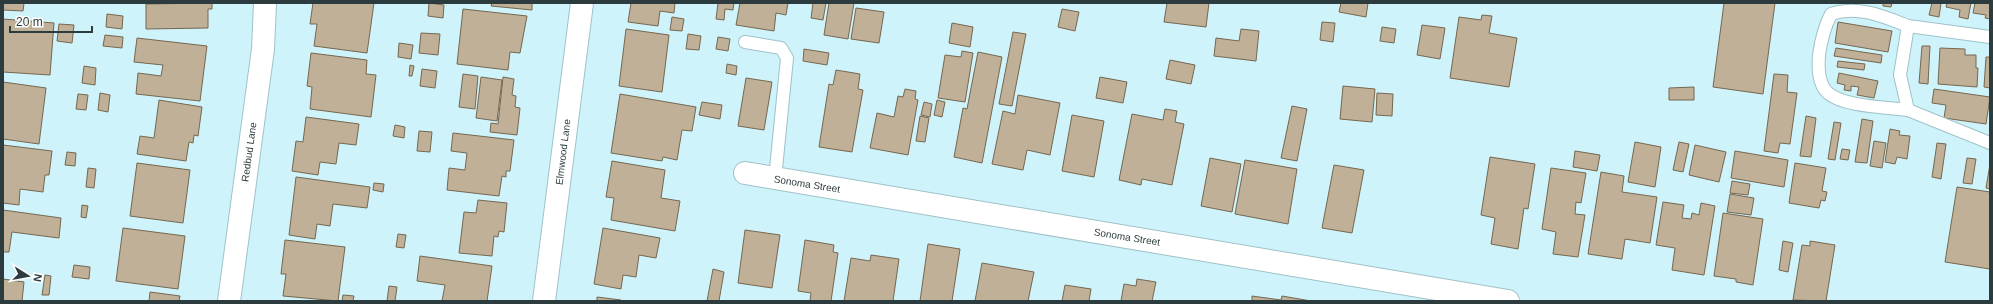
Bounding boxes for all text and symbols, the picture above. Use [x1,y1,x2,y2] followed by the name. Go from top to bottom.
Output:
[10,8,92,34] scale bar
[16,15,43,29] text: 20 m
[554,118,573,186] street label: Elmwood Lane
[239,121,259,183] street label: Redbud Lane
[773,173,841,195] street label: Sonoma Street
[1093,226,1161,248] street label: Sonoma Street
[8,256,48,296] north arrow
[31,273,44,283] text: N

